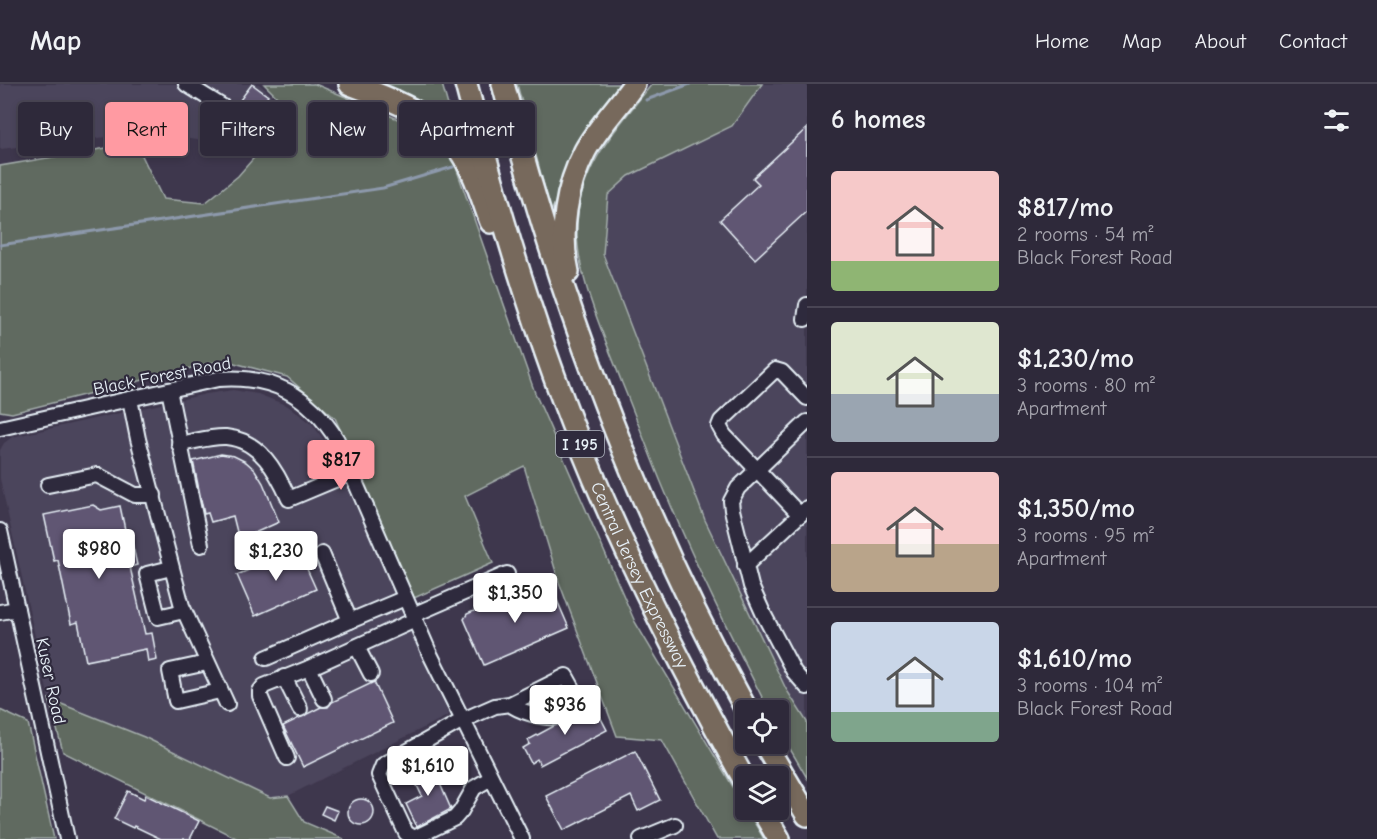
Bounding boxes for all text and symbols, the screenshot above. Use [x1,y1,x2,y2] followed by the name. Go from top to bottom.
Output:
[30,25,81,57] text: Map
[1035,29,1089,53] text: Home
[1122,29,1162,53] text: Map
[1195,29,1246,53] text: About
[1279,29,1347,53] text: Contact
[18,102,93,156] chip: Buy
[105,102,188,156] chip: Rent
[200,102,296,156] chip: Filters
[308,102,387,156] chip: New
[399,102,535,156] chip: Apartment
[1320,104,1353,137] icon: filters
[831,105,926,135] text: 6 homes
[1017,193,1113,223] text: $817/mo
[879,195,951,267] icon: home
[1017,223,1153,246] text: 2 rooms · 54 m²
[1017,246,1173,269] text: Black Forest Road
[1017,344,1134,374] text: $1,230/mo
[879,346,951,418] icon: home
[91,353,233,400] street label: Black Forest Road
[1017,374,1155,397] text: 3 rooms · 80 m²
[1017,397,1107,420] text: Apartment
[556,431,604,457] road number: I 195
[305,440,377,491] pin: $817
[321,448,361,471] text: $817
[586,479,693,673] street label: Central Jersey Expressway
[1017,494,1135,524] text: $1,350/mo
[879,496,951,568] icon: home
[1017,524,1154,547] text: 3 rooms · 95 m²
[63,529,135,580] pin: $980
[227,531,325,582] pin: $1,230
[77,537,121,560] text: $980
[249,539,303,562] text: $1,230
[1017,547,1107,570] text: Apartment
[466,573,564,624] pin: $1,350
[487,581,543,604] text: $1,350
[31,636,70,726] street label: Kuser Road
[1017,644,1132,674] text: $1,610/mo
[879,646,951,718] icon: home
[1017,674,1162,697] text: 3 rooms · 104 m²
[529,685,601,736] pin: $936
[544,693,586,716] text: $936
[1017,697,1173,720] text: Black Forest Road
[735,700,789,820] map controls
[735,700,789,754] button: locate
[379,746,477,797] pin: $1,610
[401,754,455,777] text: $1,610
[735,766,789,820] button: layers

